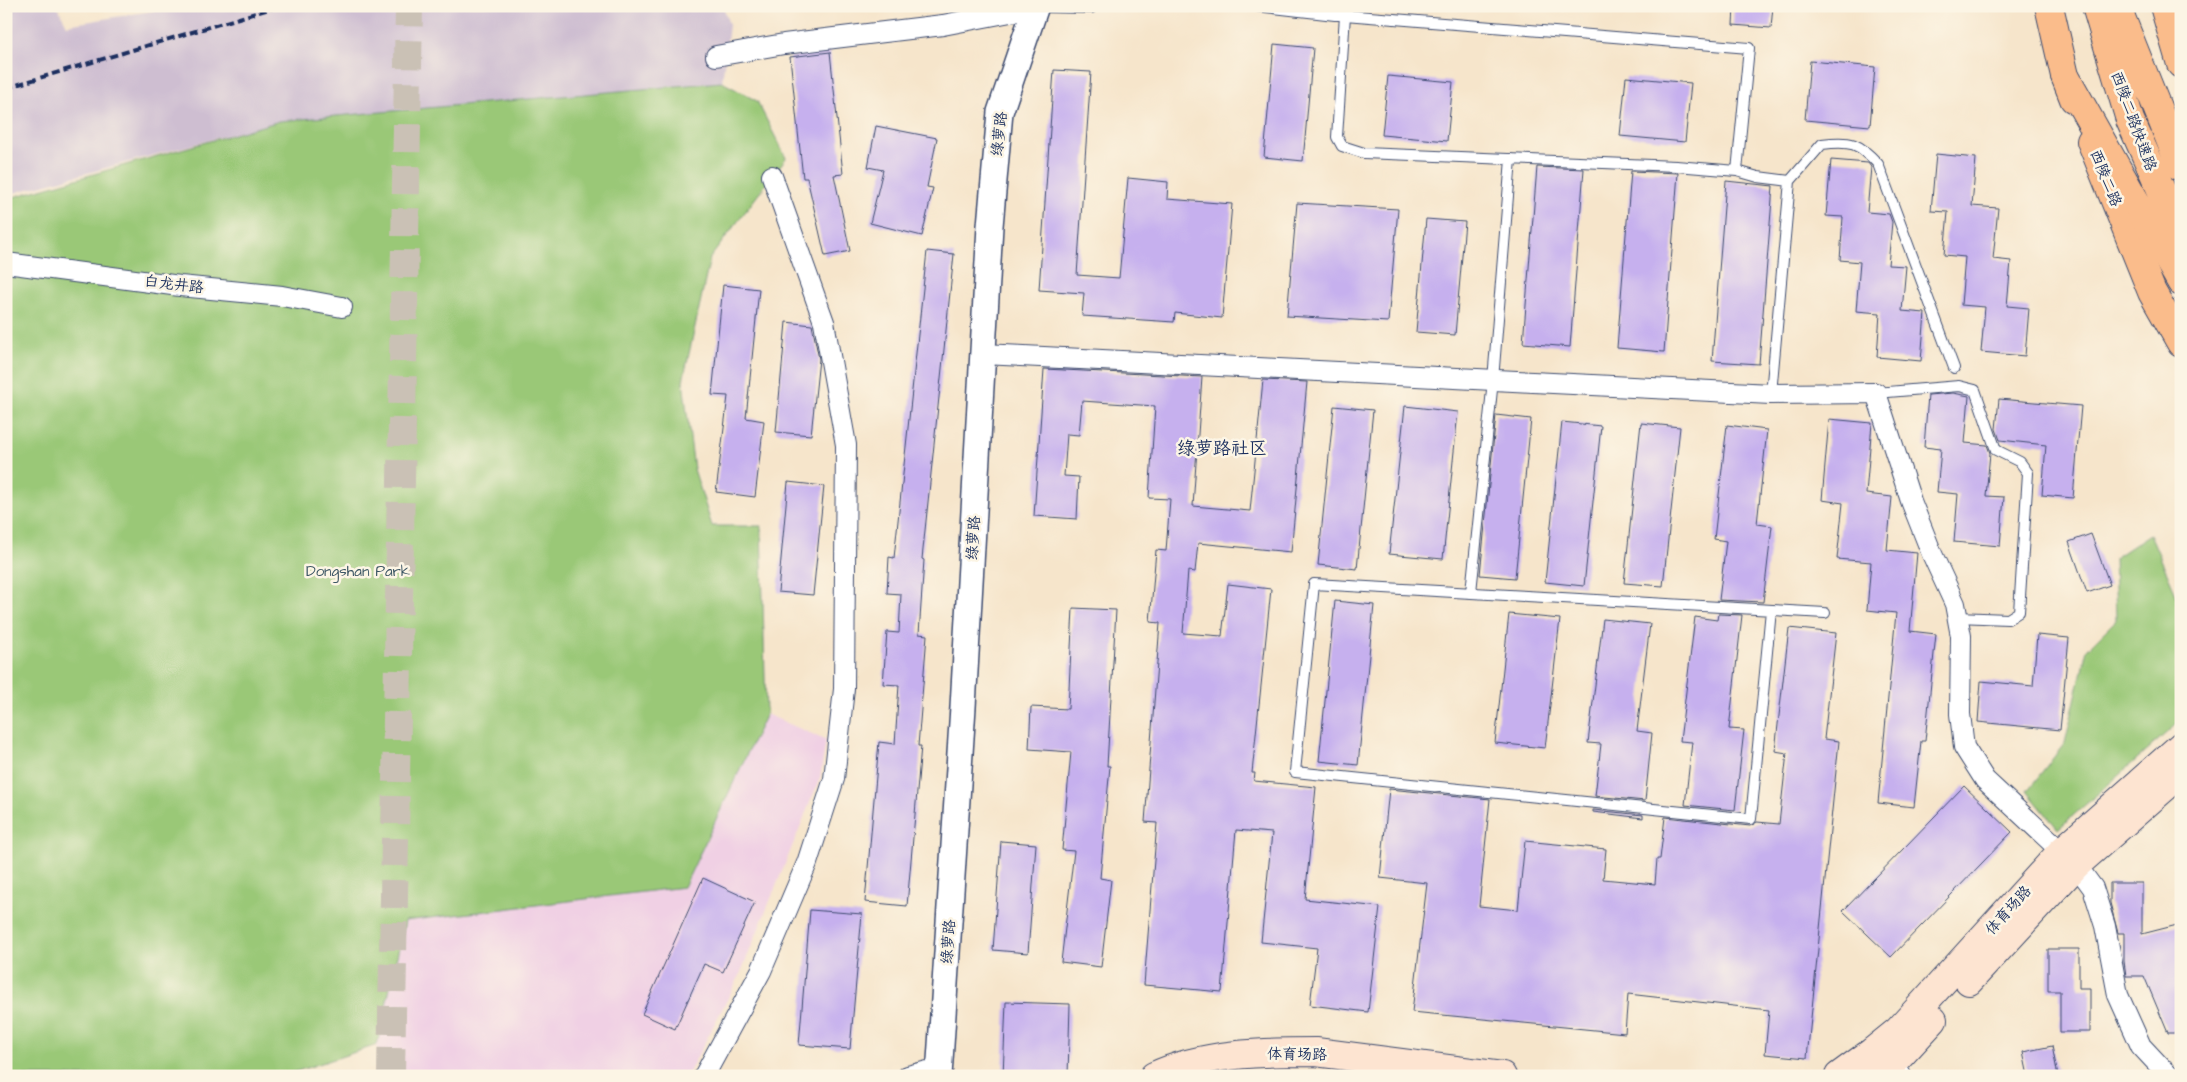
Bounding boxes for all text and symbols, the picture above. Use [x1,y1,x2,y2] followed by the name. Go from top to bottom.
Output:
[2106,68,2161,174] street label: 西陵二路快速路
[987,111,1012,158] street label: 绿萝路
[2085,146,2127,210] street label: 西陵二路
[143,270,205,299] street label: 白龙井路
[1177,436,1267,461] district label: 绿萝路社区
[962,515,985,561] street label: 绿萝路
[306,561,410,583] park label: Dongshan Park
[1980,881,2036,940] street label: 体育场路
[936,919,961,965] street label: 绿萝路
[1267,1043,1327,1066] street label: 体育场路

